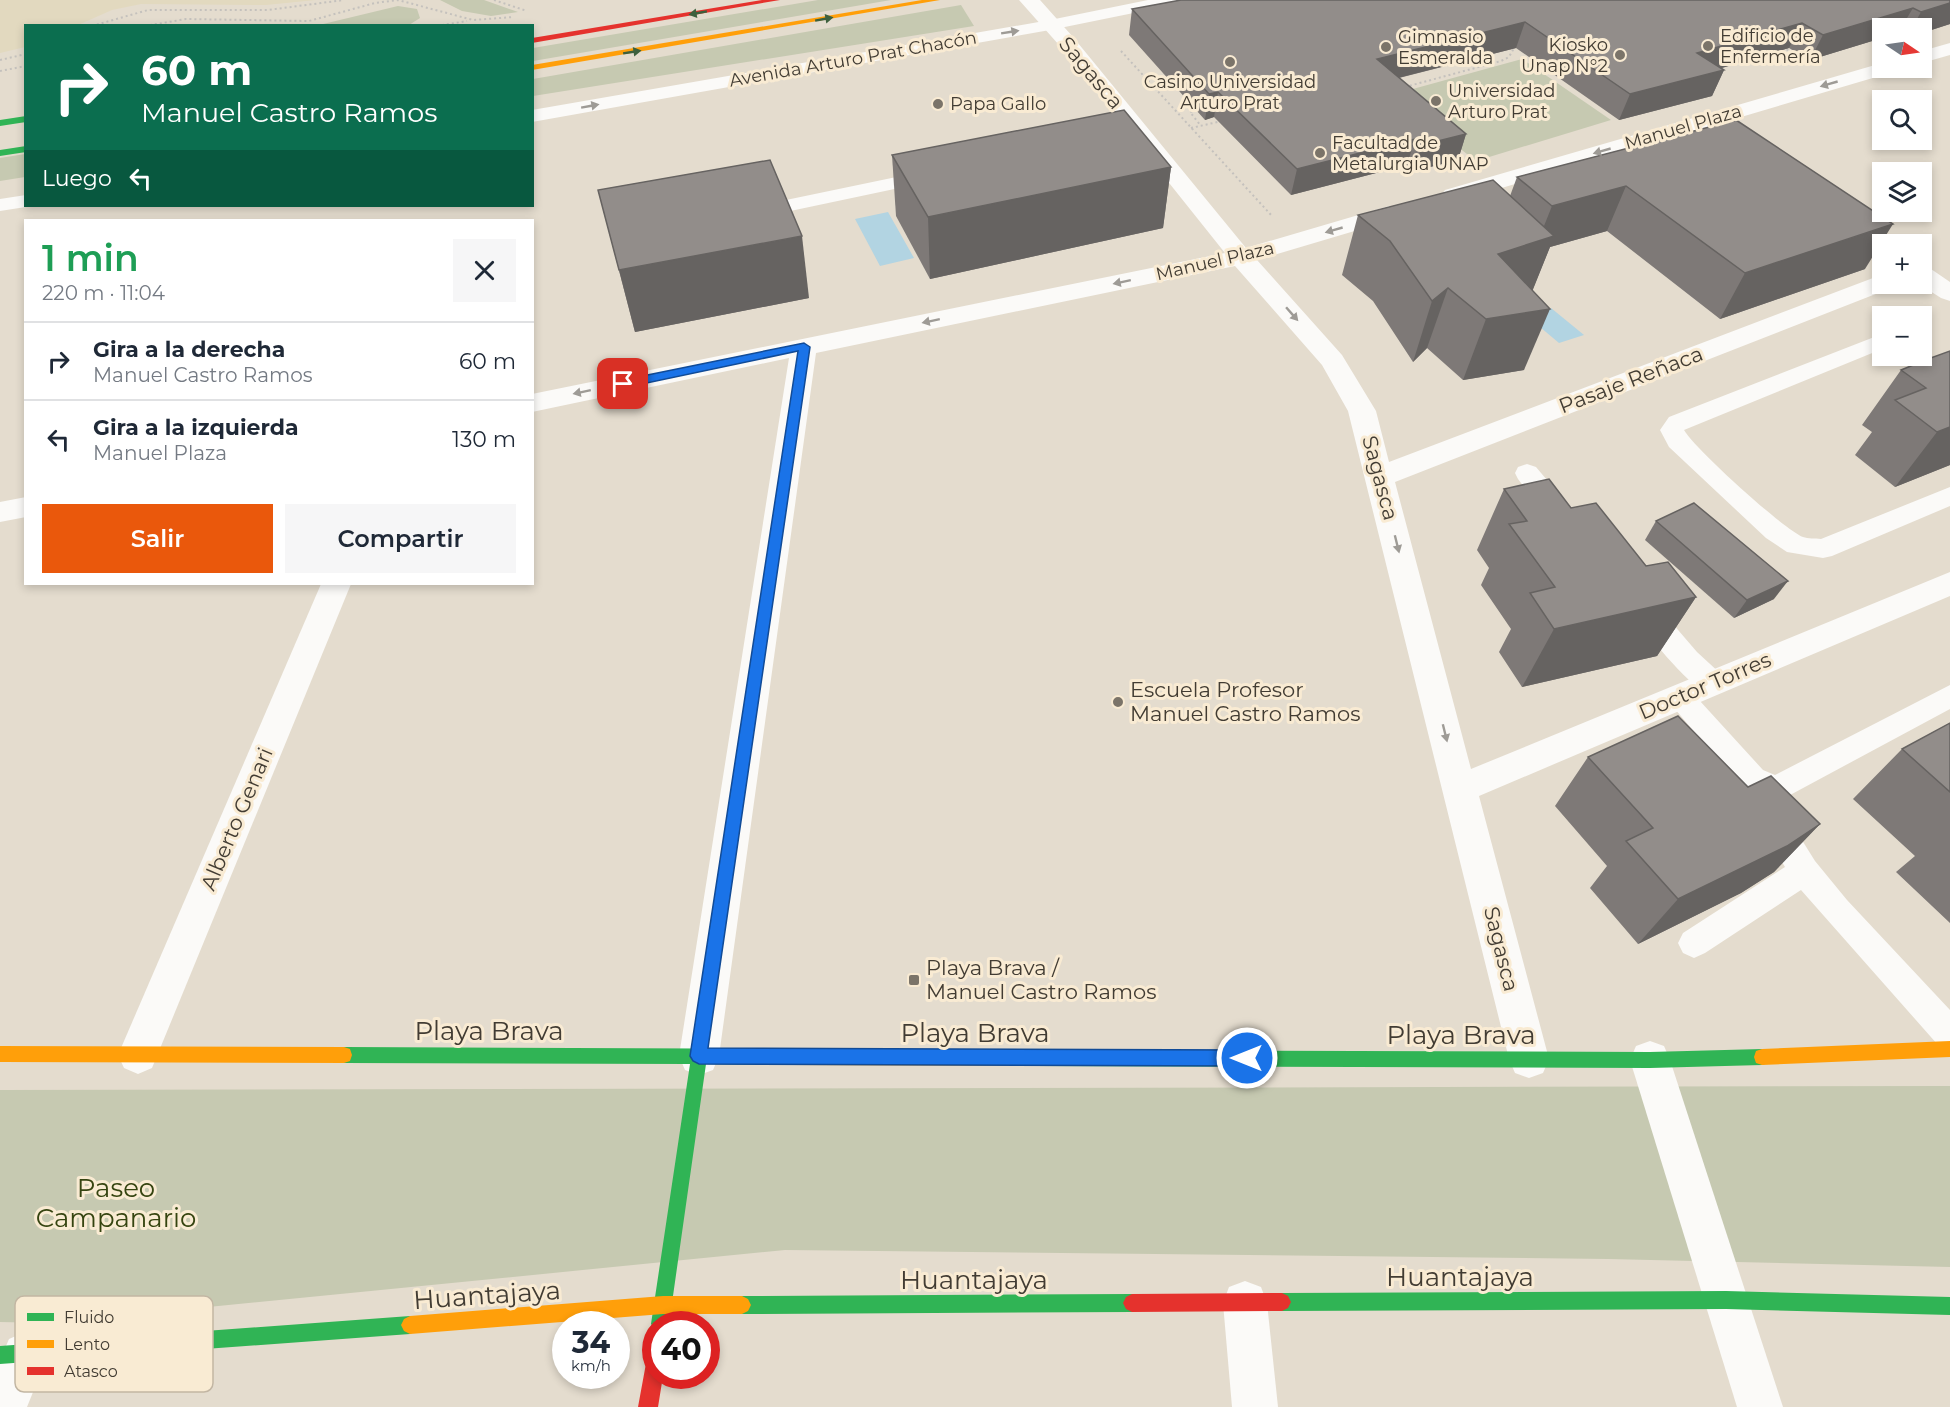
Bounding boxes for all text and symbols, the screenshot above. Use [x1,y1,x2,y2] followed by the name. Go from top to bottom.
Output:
[688,9,707,18] one-way arrow
[815,14,834,23] one-way arrow
[1872,18,1932,78] north arrow
[1872,18,1932,366] map controls
[1720,25,1821,68] place label: Edificio de Enfermería
[728,26,978,92] street label: Avenida Arturo Prat Chacón
[1398,26,1493,69] place label: Gimnasio Esmeralda
[1000,27,1019,36] one-way arrow
[1054,31,1129,114] street label: Sagasca
[1521,34,1608,77] place label: Kiosko Unap N°2
[1701,39,1715,53] marker: Edificio de Enfermería
[1379,40,1393,54] marker: Gimnasio Esmeralda
[141,44,252,96] text: 60 m
[622,47,641,56] one-way arrow
[42,48,120,126] icon: right
[1613,48,1627,62] marker: Kiosko Unap N°2
[1223,55,1237,69] marker: Casino Universidad Arturo Prat
[1144,71,1316,114] place label: Casino Universidad Arturo Prat
[1448,80,1555,123] place label: Universidad Arturo Prat
[1820,80,1838,89] one-way arrow
[1872,90,1932,150] button: search
[950,93,1046,115] place label: Papa Gallo
[1429,94,1443,108] marker: Universidad Arturo Prat
[141,96,437,129] text: Manuel Castro Ramos
[931,97,945,111] marker: Papa Gallo
[1622,100,1744,154] street label: Manuel Plaza
[581,101,600,110] one-way arrow
[1332,132,1489,175] place label: Facultad de Metalurgia UNAP
[1313,146,1327,160] marker: Facultad de Metalurgia UNAP
[1593,147,1611,156] one-way arrow
[124,162,157,195] icon: left
[1872,162,1932,222] button: layers
[42,165,112,192] text: Luego
[1325,226,1343,235] one-way arrow
[1872,234,1932,294] button: +
[42,236,139,280] text: 1 min
[1154,237,1276,285] street label: Manuel Plaza
[453,239,516,302] button: close
[1112,278,1131,287] one-way arrow
[42,281,165,305] text: 220 m · 11:04
[1285,306,1298,321] one-way arrow
[1872,306,1932,366] button: −
[921,317,940,326] one-way arrow
[93,336,285,363] text: Gira a la derecha
[1555,341,1706,419] street label: Pasaje Reñaca
[42,345,75,378] icon: right
[459,348,516,375] text: 60 m
[597,358,648,409] pin
[93,363,313,387] text: Manuel Castro Ramos
[606,367,639,400] icon: arrive
[573,388,592,397] one-way arrow
[93,414,299,441] text: Gira a la izquierda
[42,423,75,456] icon: left
[452,426,516,453] text: 130 m
[1357,433,1404,523] street label: Sagasca
[93,441,227,465] text: Manuel Plaza
[42,504,273,573] button: Salir
[285,504,516,573] button: Compartir
[1393,535,1403,553] one-way arrow
[1635,646,1775,725] street label: Doctor Torres
[1130,677,1360,726] place label: Escuela Profesor Manuel Castro Ramos
[1111,695,1125,709] marker: Escuela Profesor Manuel Castro Ramos
[1441,724,1451,742] one-way arrow
[195,744,278,894] street label: Alberto Genari
[1479,904,1524,994] street label: Sagasca
[926,955,1156,1004] place label: Playa Brava / Manuel Castro Ramos
[907,973,921,987] marker: Playa Brava / Manuel Castro Ramos
[414,1015,564,1047] street label: Playa Brava
[900,1017,1050,1049] street label: Playa Brava
[1386,1019,1536,1051] street label: Playa Brava
[1215,1026,1279,1090] position arrow
[36,1172,196,1234] park label: Paseo Campanario
[1386,1261,1534,1293] street label: Huantajaya
[900,1264,1048,1296] street label: Huantajaya
[412,1274,562,1316] street label: Huantajaya
[15,1296,213,1392] legend
[64,1308,114,1327] text: Fluido
[642,1311,720,1389] speed limit sign: 40
[572,1324,610,1361] text: 34
[64,1335,110,1354] text: Lento
[571,1356,611,1375] text: km/h
[64,1362,118,1381] text: Atasco

